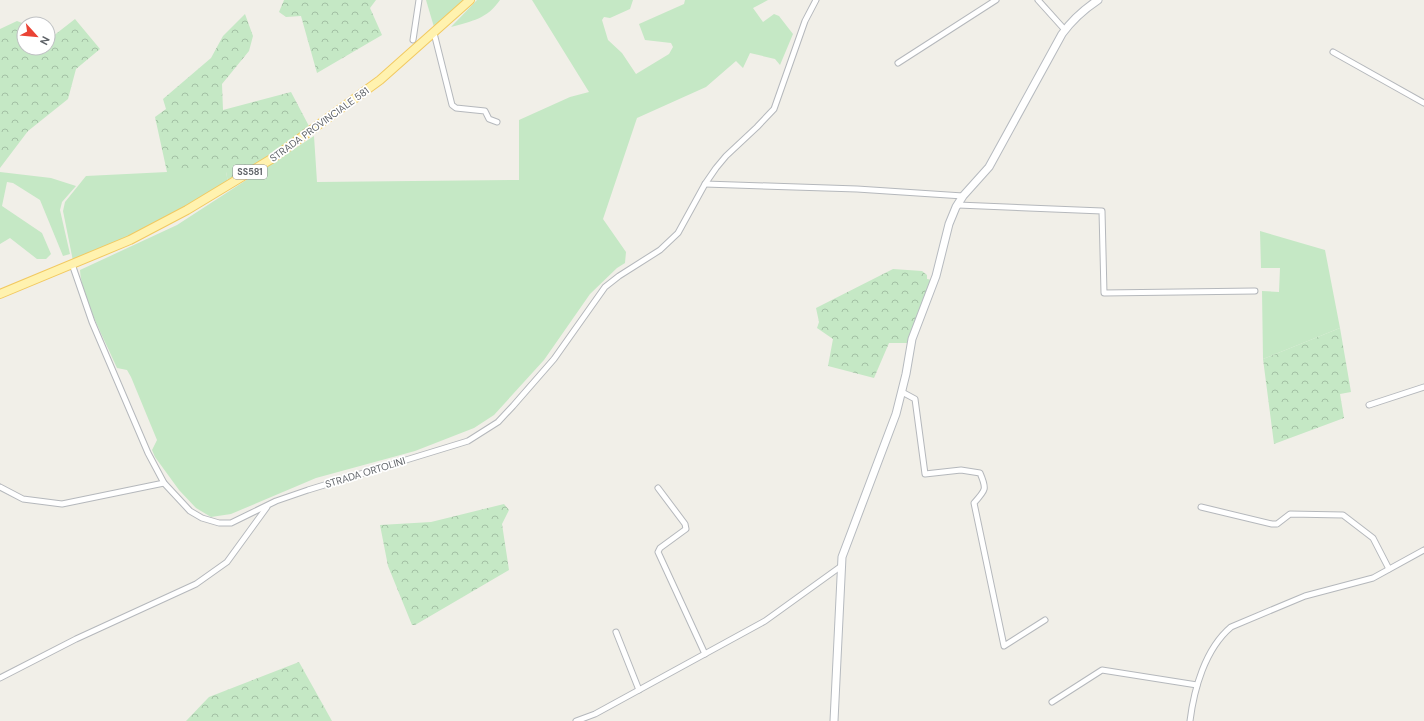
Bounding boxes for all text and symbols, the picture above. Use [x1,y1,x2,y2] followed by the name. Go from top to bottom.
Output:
[16,16,56,56] north arrow
[37,34,53,47] text: N
[267,84,371,165] street label: STRADA PROVINCIALE 581
[233,165,267,179] road number: SS581
[324,454,407,491] street label: STRADA ORTOLINI

